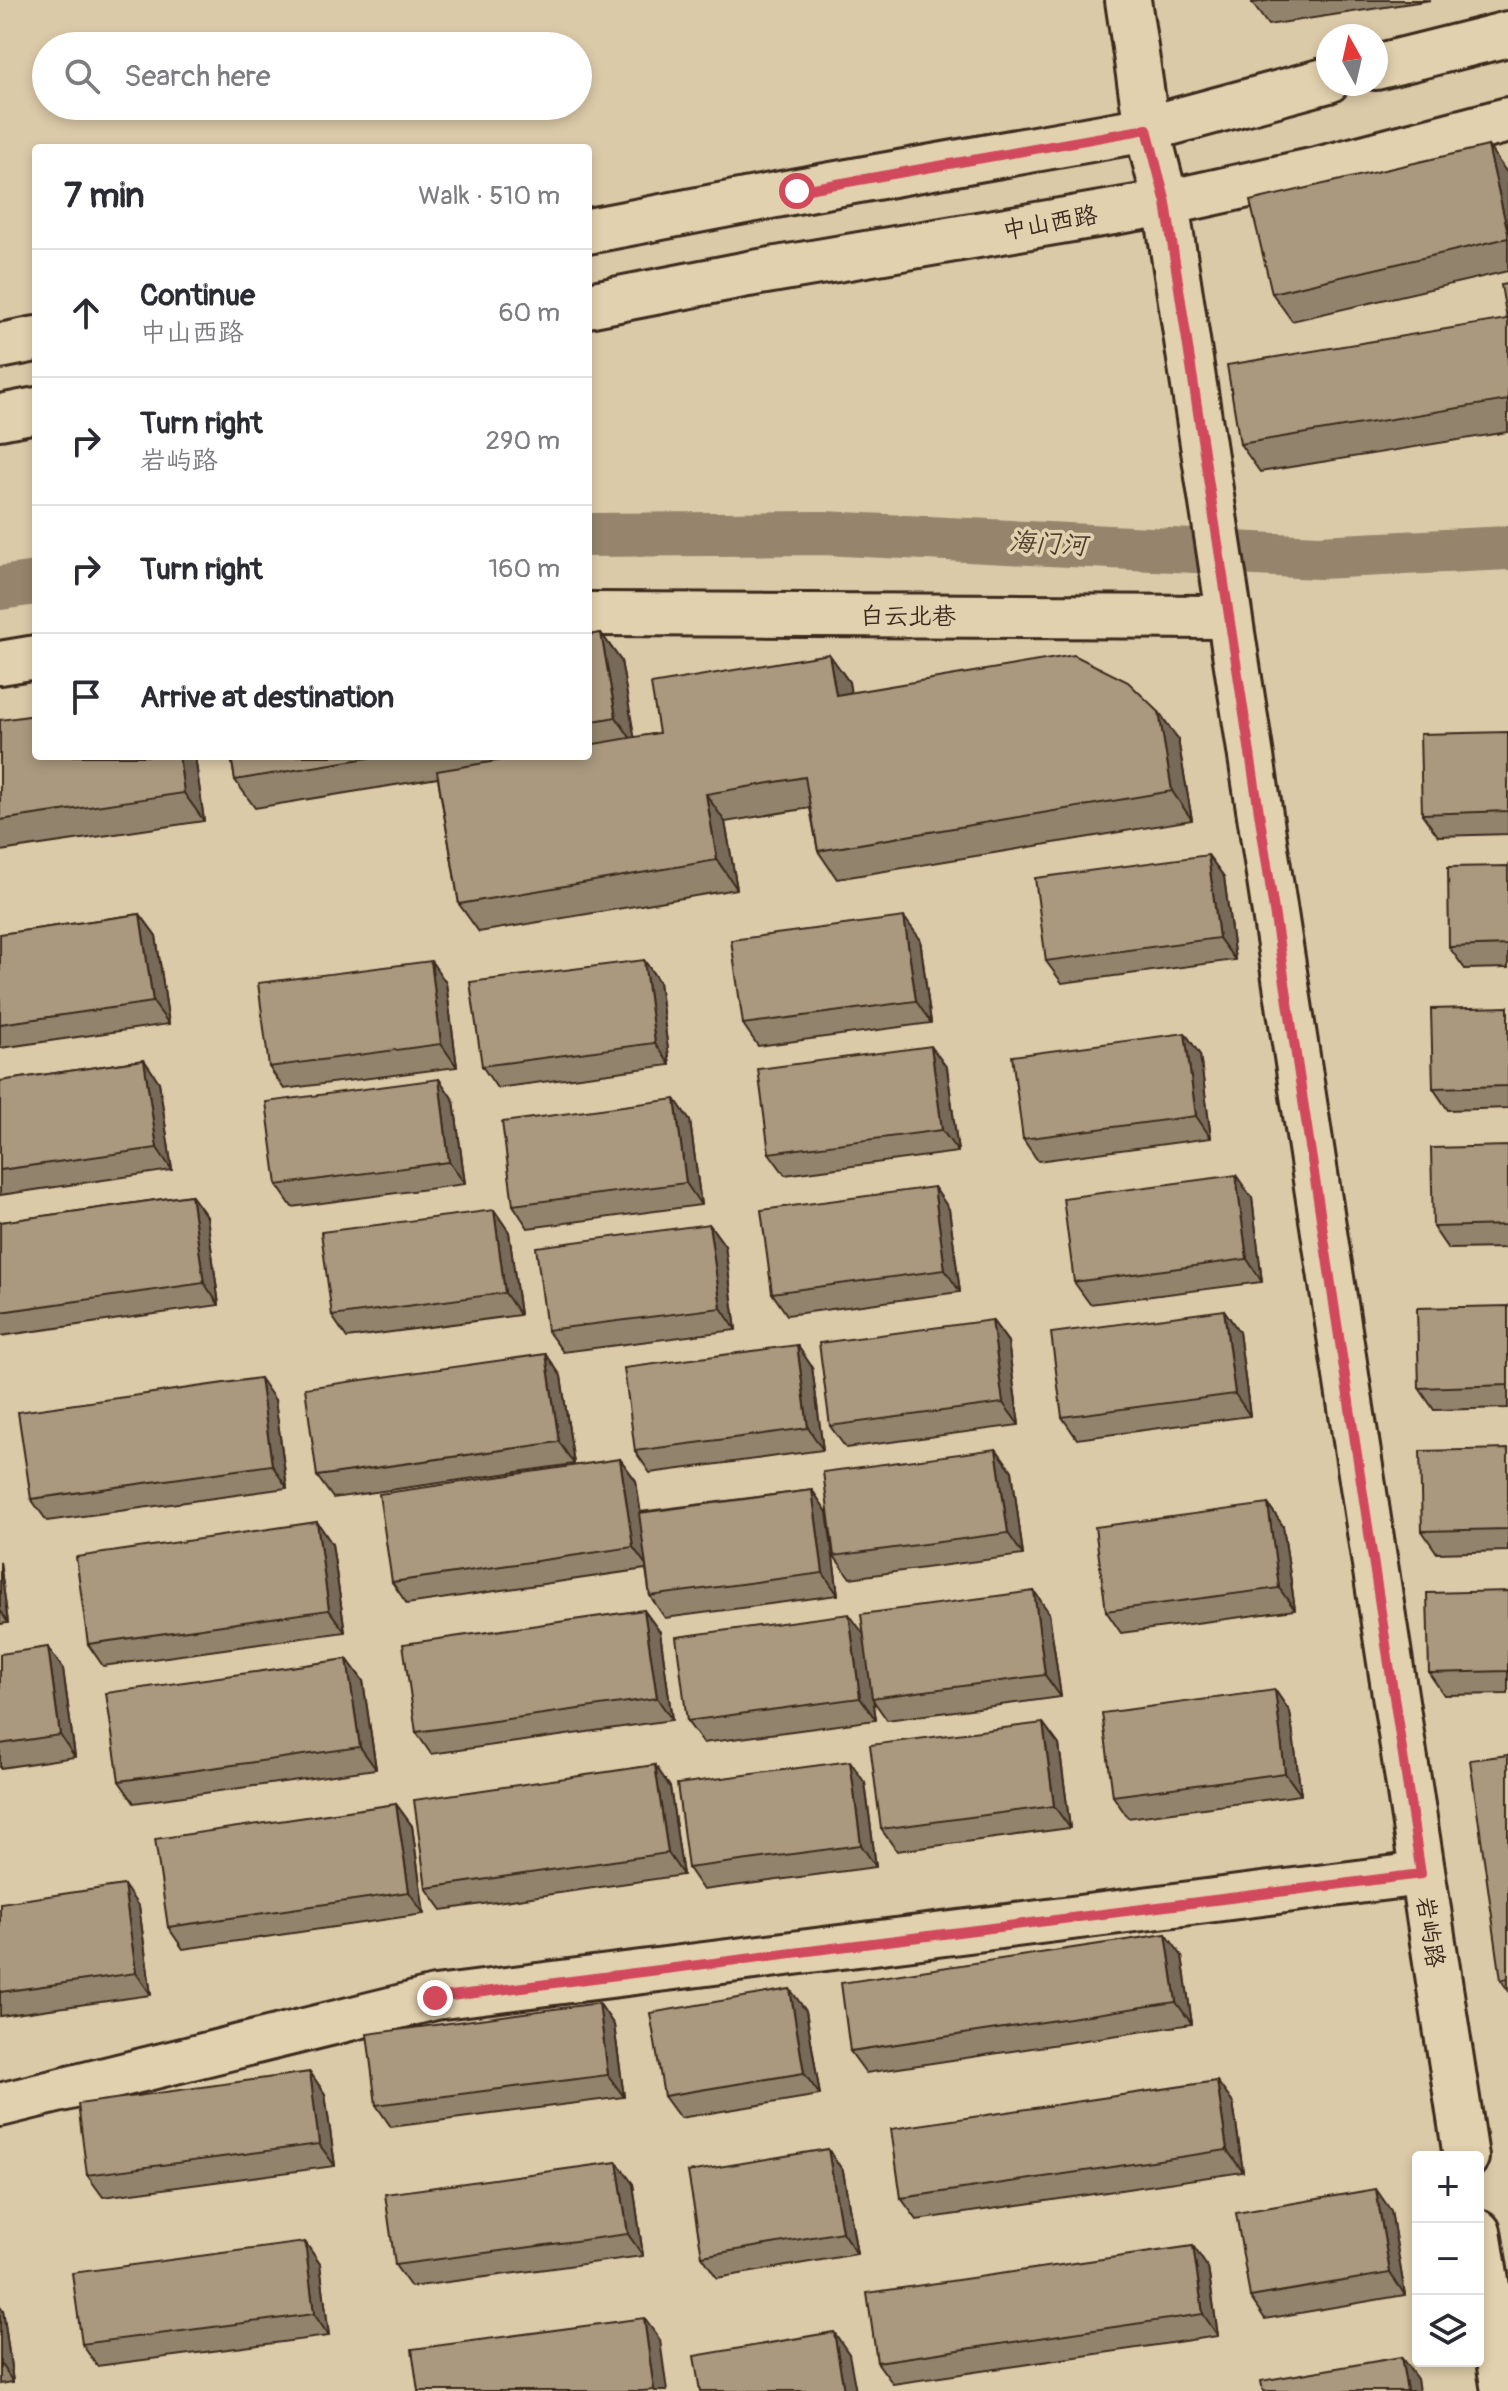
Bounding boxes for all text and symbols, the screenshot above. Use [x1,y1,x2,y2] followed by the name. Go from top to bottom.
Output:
[1316,24,1388,96] north arrow
[32,32,592,120] search box
[60,54,104,98] icon: search
[124,58,271,95] text: Search here
[779,173,815,209] route start
[64,175,145,218] text: 7 min
[418,180,560,212] text: Walk · 510 m
[1000,200,1100,246] street label: 中山西路
[140,277,255,314] text: Continue
[64,291,108,335] icon: ahead
[498,297,560,329] text: 60 m
[140,317,244,349] text: 中山西路
[140,405,263,442] text: Turn right
[64,419,108,463] icon: right
[486,425,560,457] text: 290 m
[140,445,218,477] text: 岩屿路
[1008,526,1092,562] water label: 海门河
[64,547,108,591] icon: right
[140,551,263,588] text: Turn right
[488,553,560,585] text: 160 m
[860,602,956,631] street label: 白云北巷
[64,675,108,719] icon: arrive
[140,679,394,716] text: Arrive at destination
[1410,1894,1450,1970] street label: 岩屿路
[417,1980,453,2016] route end
[1412,2151,1484,2367] map controls
[1412,2151,1484,2223] button: +
[1412,2223,1484,2295] button: −
[1412,2295,1484,2367] button: layers

